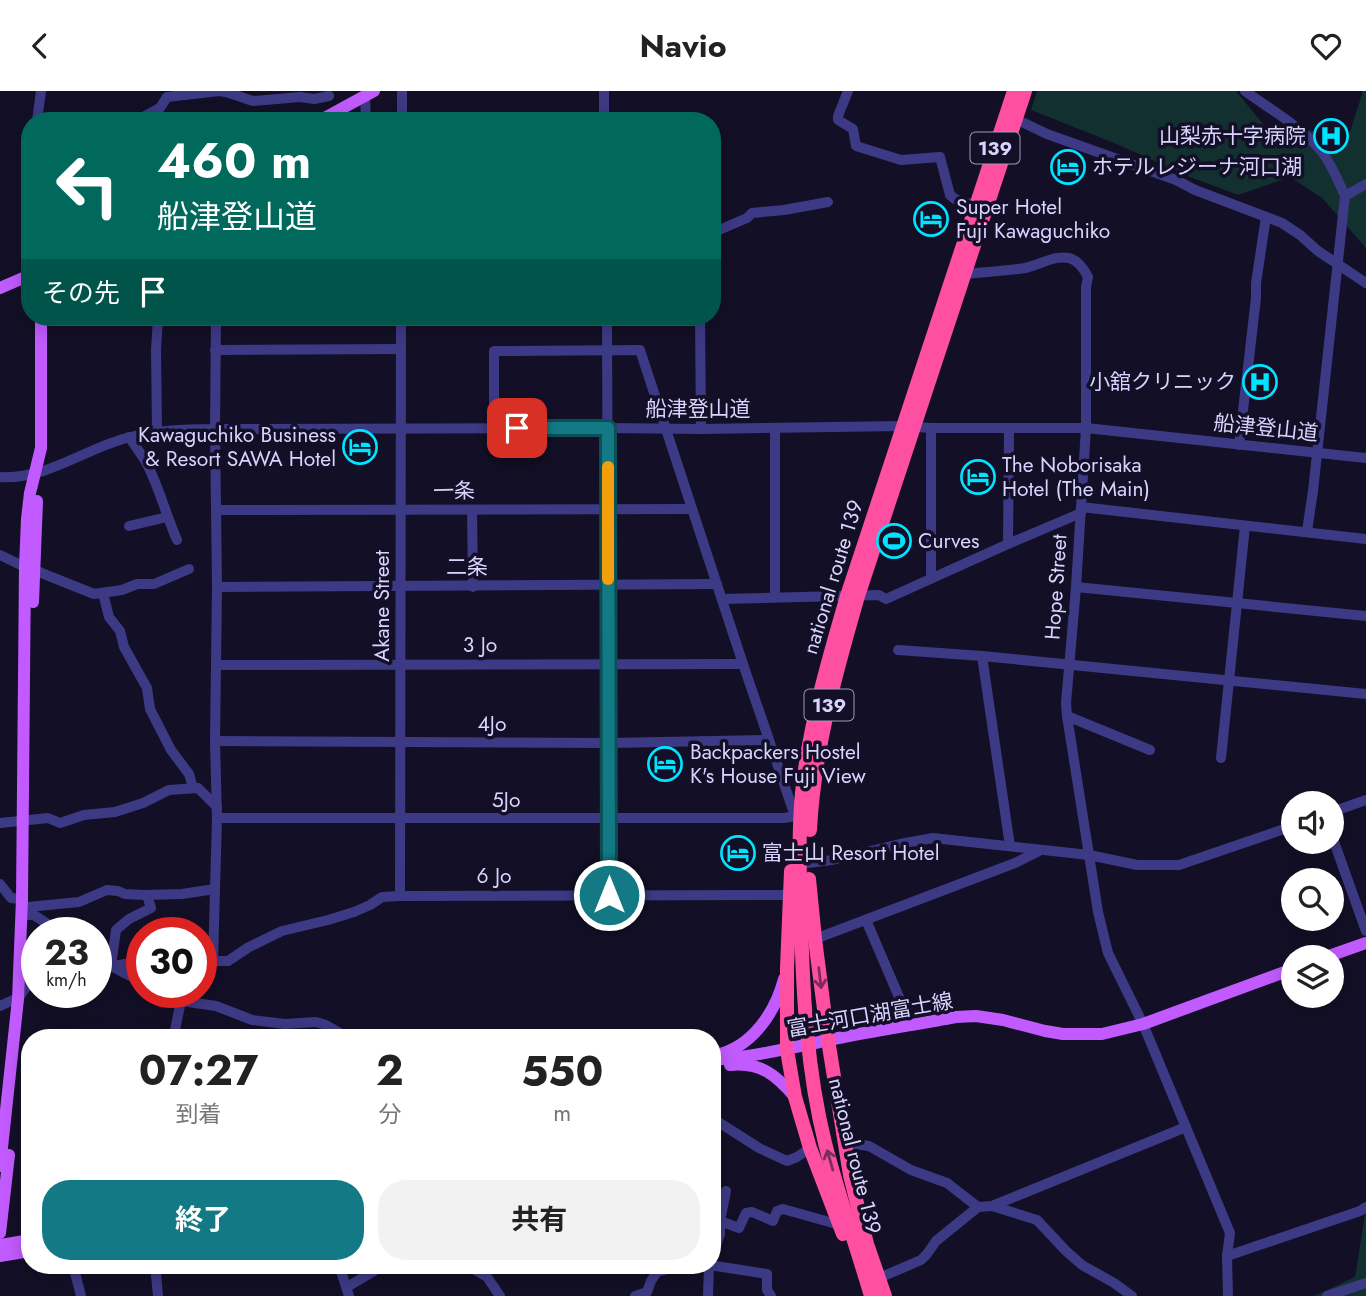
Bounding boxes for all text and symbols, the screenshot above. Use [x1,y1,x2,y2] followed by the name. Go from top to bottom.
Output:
[639,23,727,69] text: Navio
[21,27,59,65] icon: back
[1307,27,1345,65] icon: heart
[1312,117,1350,155] hospital icon: 山梨赤十字病院
[1159,121,1306,151] place label: 山梨赤十字病院
[157,126,311,196] text: 460 m
[970,132,1020,163] road number: 139
[42,140,133,231] icon: left
[1049,148,1087,186] hotel icon: ホテルレジーナ河口湖
[1092,152,1302,182] place label: ホテルレジーナ河口湖
[956,192,1110,246] place label: Super Hotel Fuji Kawaguchiko
[157,194,317,240] text: 船津登山道
[912,200,950,238] hotel icon: Super Hotel Fuji Kawaguchiko
[134,273,172,311] icon: arrive
[42,274,120,312] text: その先
[1241,363,1279,401] hospital icon: 小舘クリニック
[1089,367,1236,397] place label: 小舘クリニック
[646,394,751,424] street label: 船津登山道
[487,398,547,458] pin
[1212,408,1320,448] street label: 船津登山道
[498,409,536,447] icon: arrive
[138,420,336,474] place label: Kawaguchiko Business & Resort SAWA Hotel
[341,428,379,466] hotel icon: Kawaguchiko Business & Resort SAWA Hotel
[1002,450,1150,504] place label: The Noborisaka Hotel (The Main)
[959,458,997,496] hotel icon: The Noborisaka Hotel (The Main)
[433,476,475,506] street label: 一条
[795,496,871,658] street label: national route 139
[875,522,913,560] sports icon: Curves
[918,526,979,556] place label: Curves
[1037,533,1075,641] street label: Hope Street
[367,550,397,662] street label: Akane Street
[446,552,488,582] street label: 二条
[463,630,497,660] street label: 3 Jo
[804,689,854,720] road number: 139
[478,709,506,739] street label: ４Jo
[690,737,867,791] place label: Backpackers Hostel K's House Fuji View
[646,745,684,783] hotel icon: Backpackers Hostel K's House Fuji View
[492,785,520,815] street label: ５Jo
[1281,791,1344,1008] map controls
[1281,791,1344,854] button: sound
[719,834,757,872] hotel icon: 富士山 Resort Hotel
[762,838,940,868] place label: 富士山 Resort Hotel
[572,858,646,932] position arrow
[477,861,511,891] street label: 6 Jo
[1281,868,1344,931] button: search
[126,917,217,1008] speed limit sign: 30
[44,928,89,978] text: 23
[1281,945,1344,1008] button: layers
[813,966,826,989] one-way arrow
[46,967,87,993] text: km/h
[785,986,955,1044] street label: 富士河口湖富士線
[139,1040,258,1101] text: 07:27
[376,1040,404,1101] text: 2
[521,1041,603,1102] text: 550
[821,1075,889,1237] street label: national route 139
[553,1096,571,1130] text: m
[175,1097,221,1131] text: 到着
[378,1097,401,1131] text: 分
[823,1149,836,1172] one-way arrow
[42,1180,364,1260] button: 終了
[378,1180,700,1260] button: 共有

